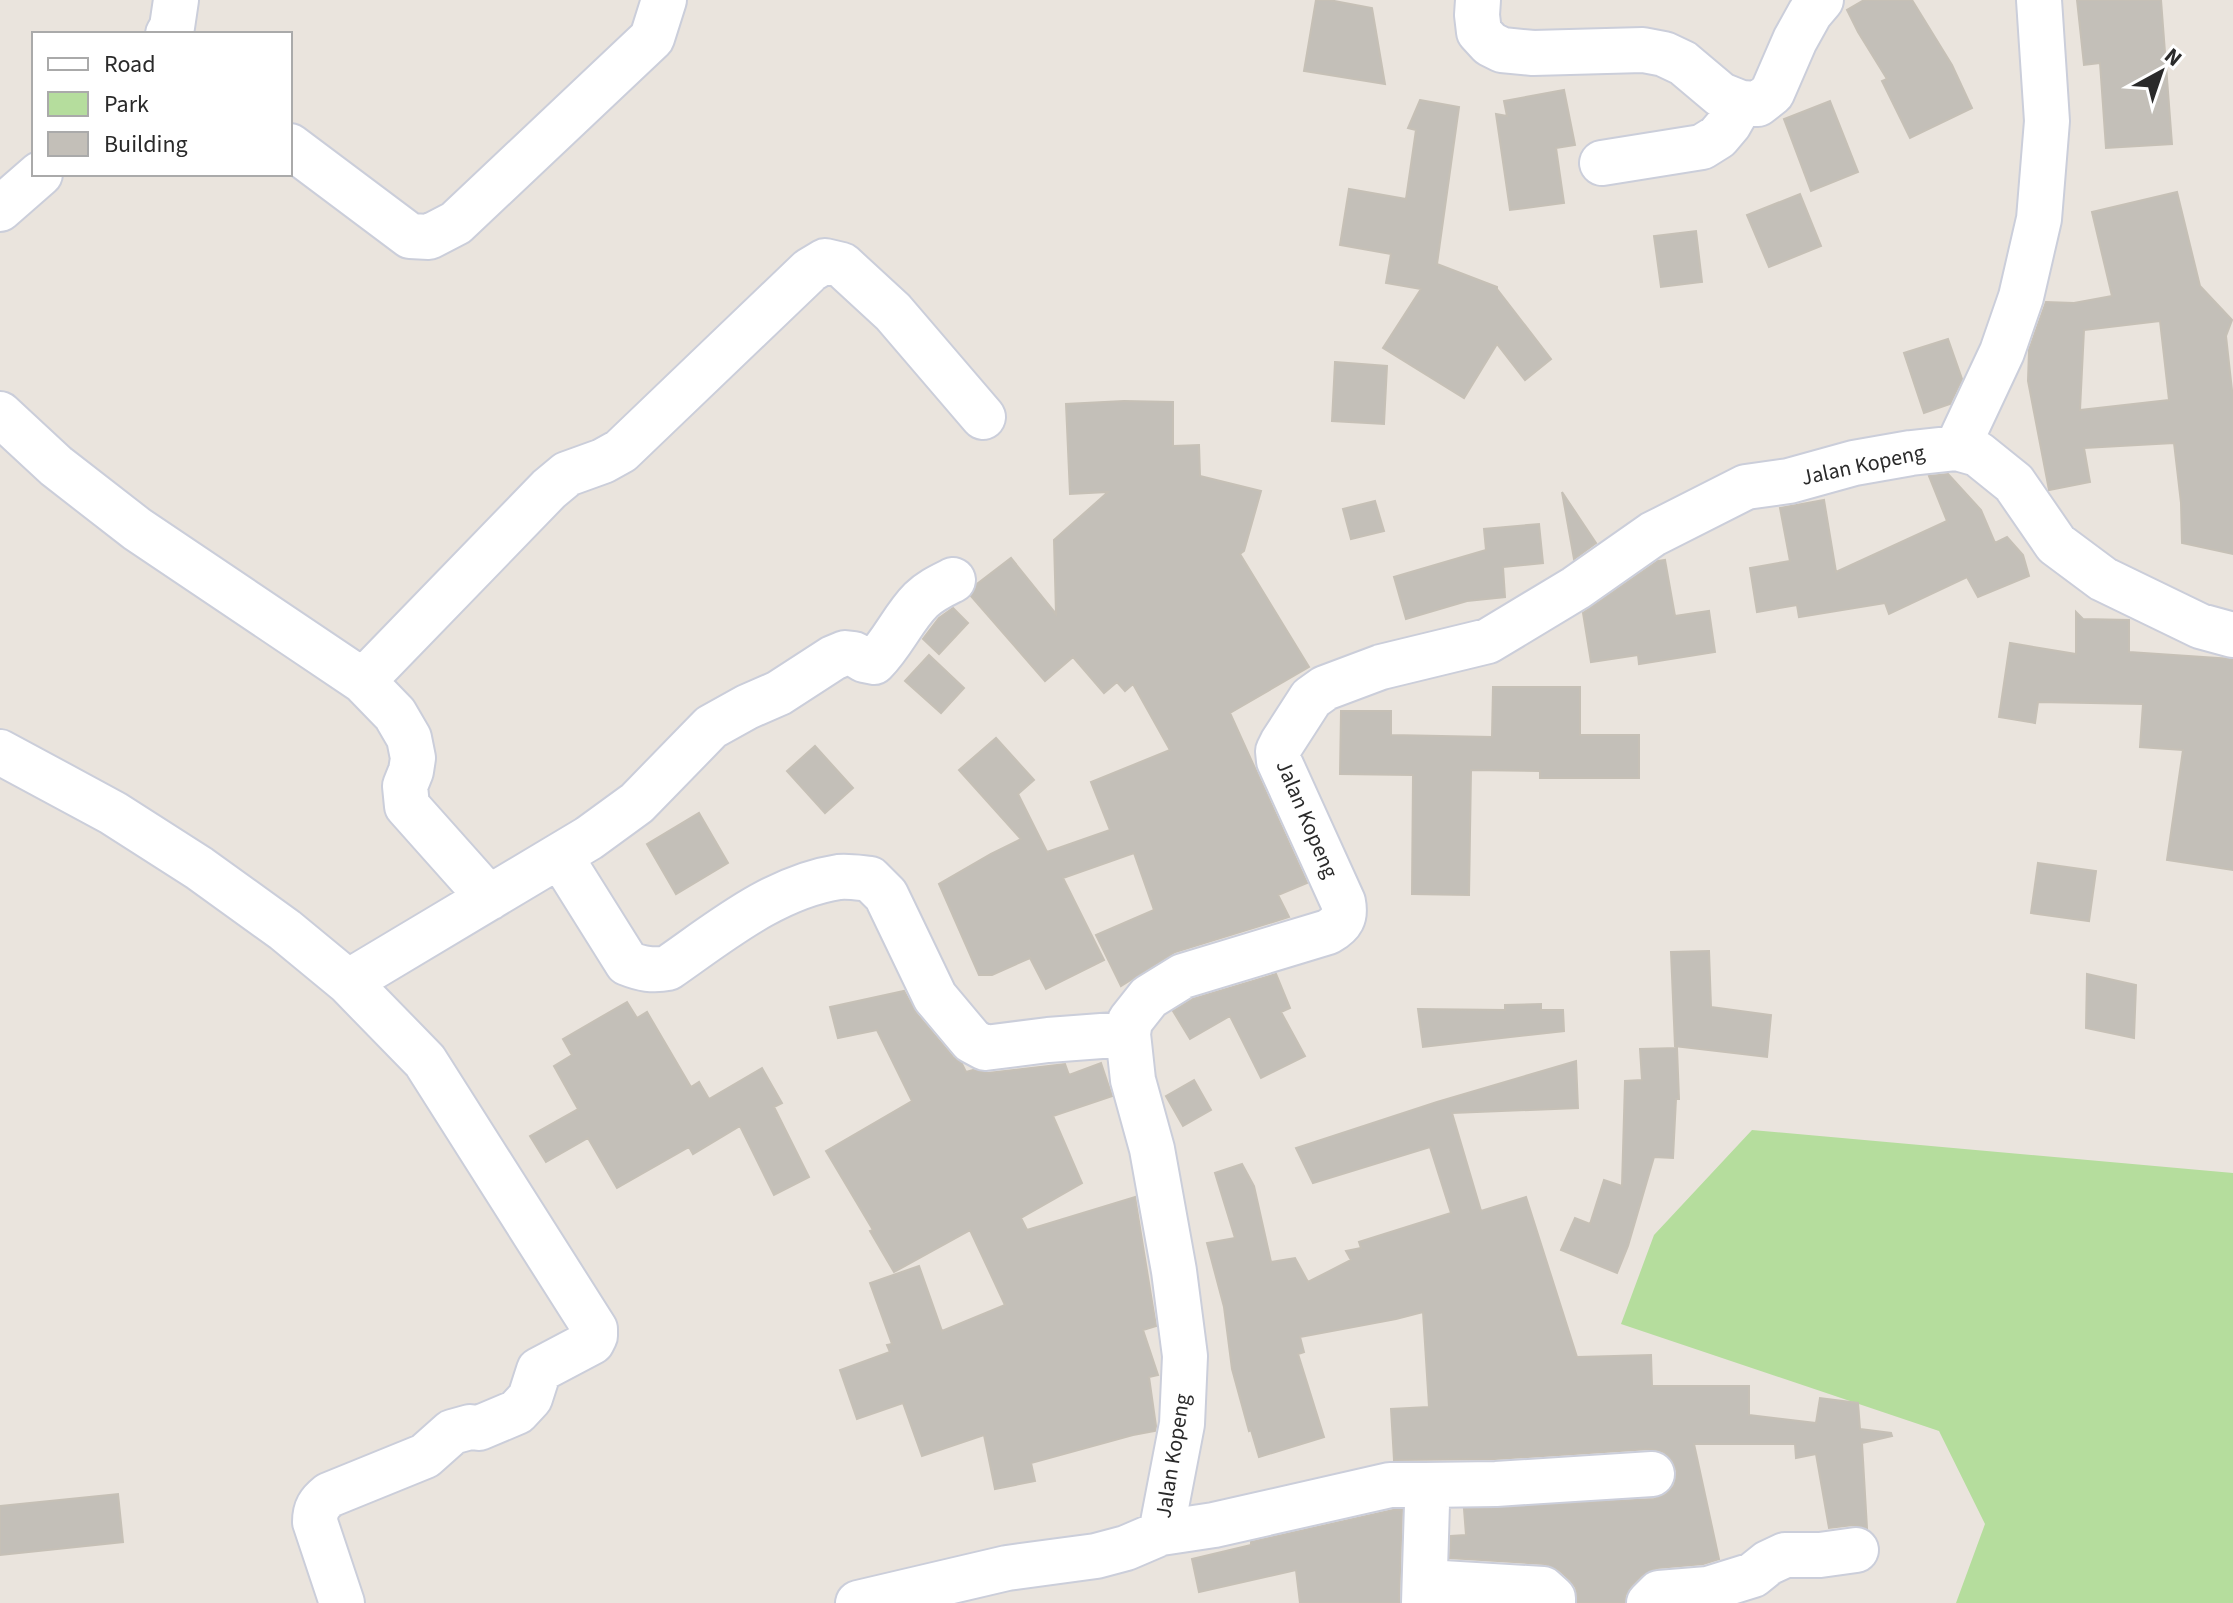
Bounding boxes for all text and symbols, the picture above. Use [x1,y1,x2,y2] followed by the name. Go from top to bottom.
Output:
[32,32,292,176] legend
[2121,32,2201,112] north arrow
[2157,40,2189,74] text: N
[104,47,156,82] text: Road
[104,87,149,122] text: Park
[104,127,188,162] text: Building
[1798,436,1928,494] street label: Jalan Kopeng
[1268,755,1346,883] street label: Jalan Kopeng
[1147,1392,1199,1520] street label: Jalan Kopeng

